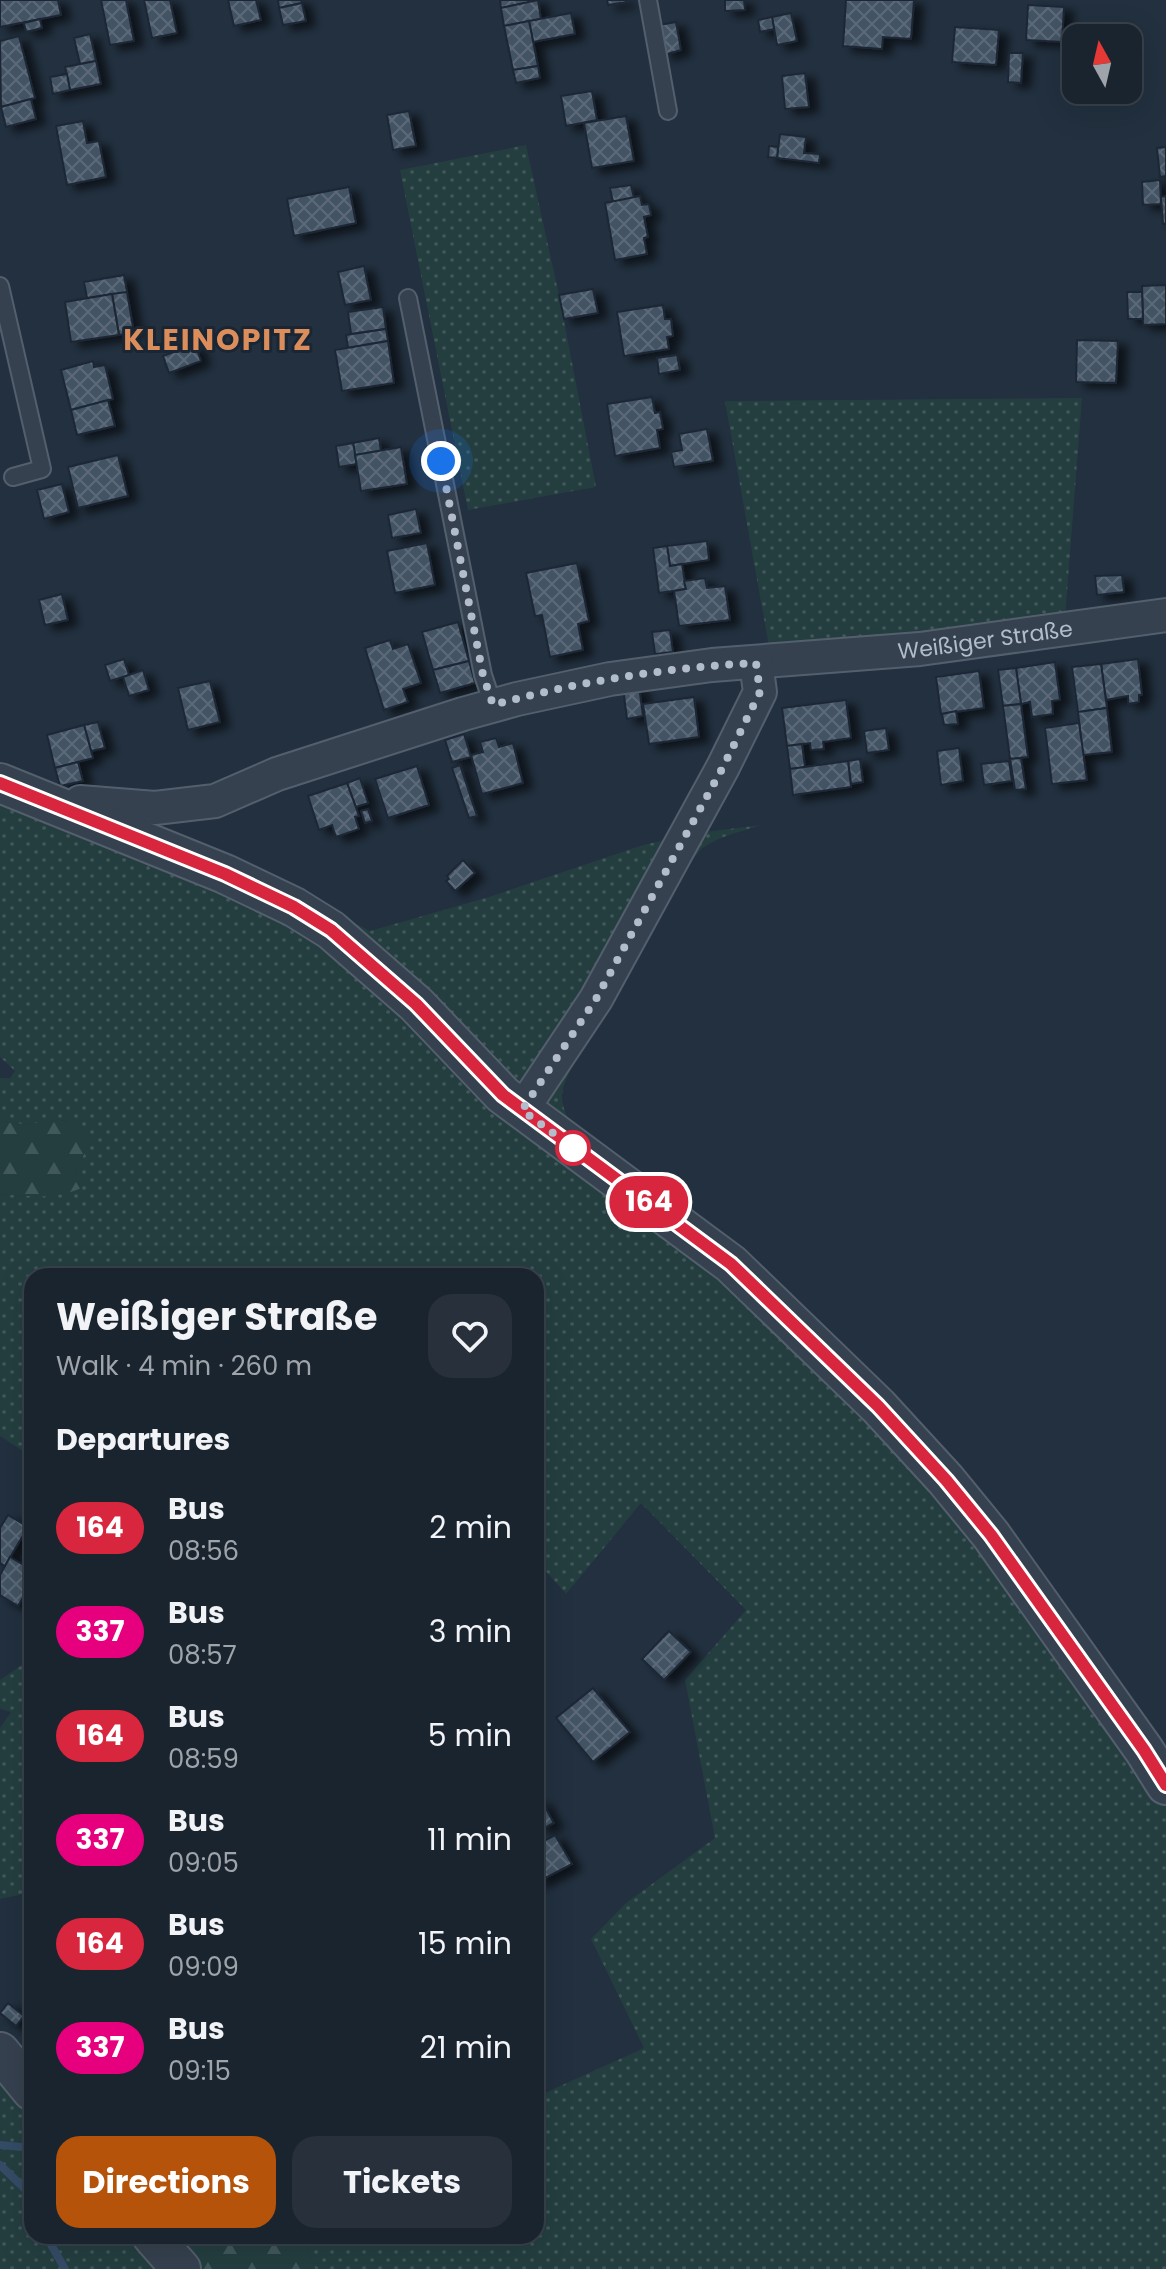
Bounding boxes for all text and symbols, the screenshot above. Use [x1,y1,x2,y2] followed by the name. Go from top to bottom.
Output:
[1062,24,1142,104] north arrow
[1062,24,1142,104] map controls
[123,318,313,361] district label: KLEINOPITZ
[421,441,461,481] your location
[897,613,1075,667] street label: Weißiger Straße
[556,1131,590,1165] unlabelled marker
[603,1176,695,1228] line badge: 164
[625,1182,673,1221] text: 164
[56,1290,377,1343] text: Weißiger Straße
[428,1294,512,1378] button: heart
[56,1348,312,1384] text: Walk · 4 min · 260 m
[56,1418,230,1461] text: Departures
[168,1487,225,1530] text: Bus
[429,1506,512,1549] text: 2 min
[76,1508,124,1547] text: 164
[168,1533,239,1569] text: 08:56
[168,1591,225,1634] text: Bus
[429,1610,512,1653] text: 3 min
[76,1612,124,1651] text: 337
[168,1637,237,1673] text: 08:57
[168,1695,225,1738] text: Bus
[428,1714,512,1757] text: 5 min
[76,1716,124,1755] text: 164
[168,1741,239,1777] text: 08:59
[168,1799,225,1842] text: Bus
[427,1818,512,1861] text: 11 min
[76,1820,124,1859] text: 337
[168,1845,239,1881] text: 09:05
[168,1903,225,1946] text: Bus
[418,1922,512,1965] text: 15 min
[76,1924,124,1963] text: 164
[168,1949,239,1985] text: 09:09
[168,2007,225,2050] text: Bus
[420,2026,512,2069] text: 21 min
[76,2028,124,2067] text: 337
[168,2053,231,2089] text: 09:15
[56,2136,276,2228] button: Directions
[292,2136,512,2228] button: Tickets

